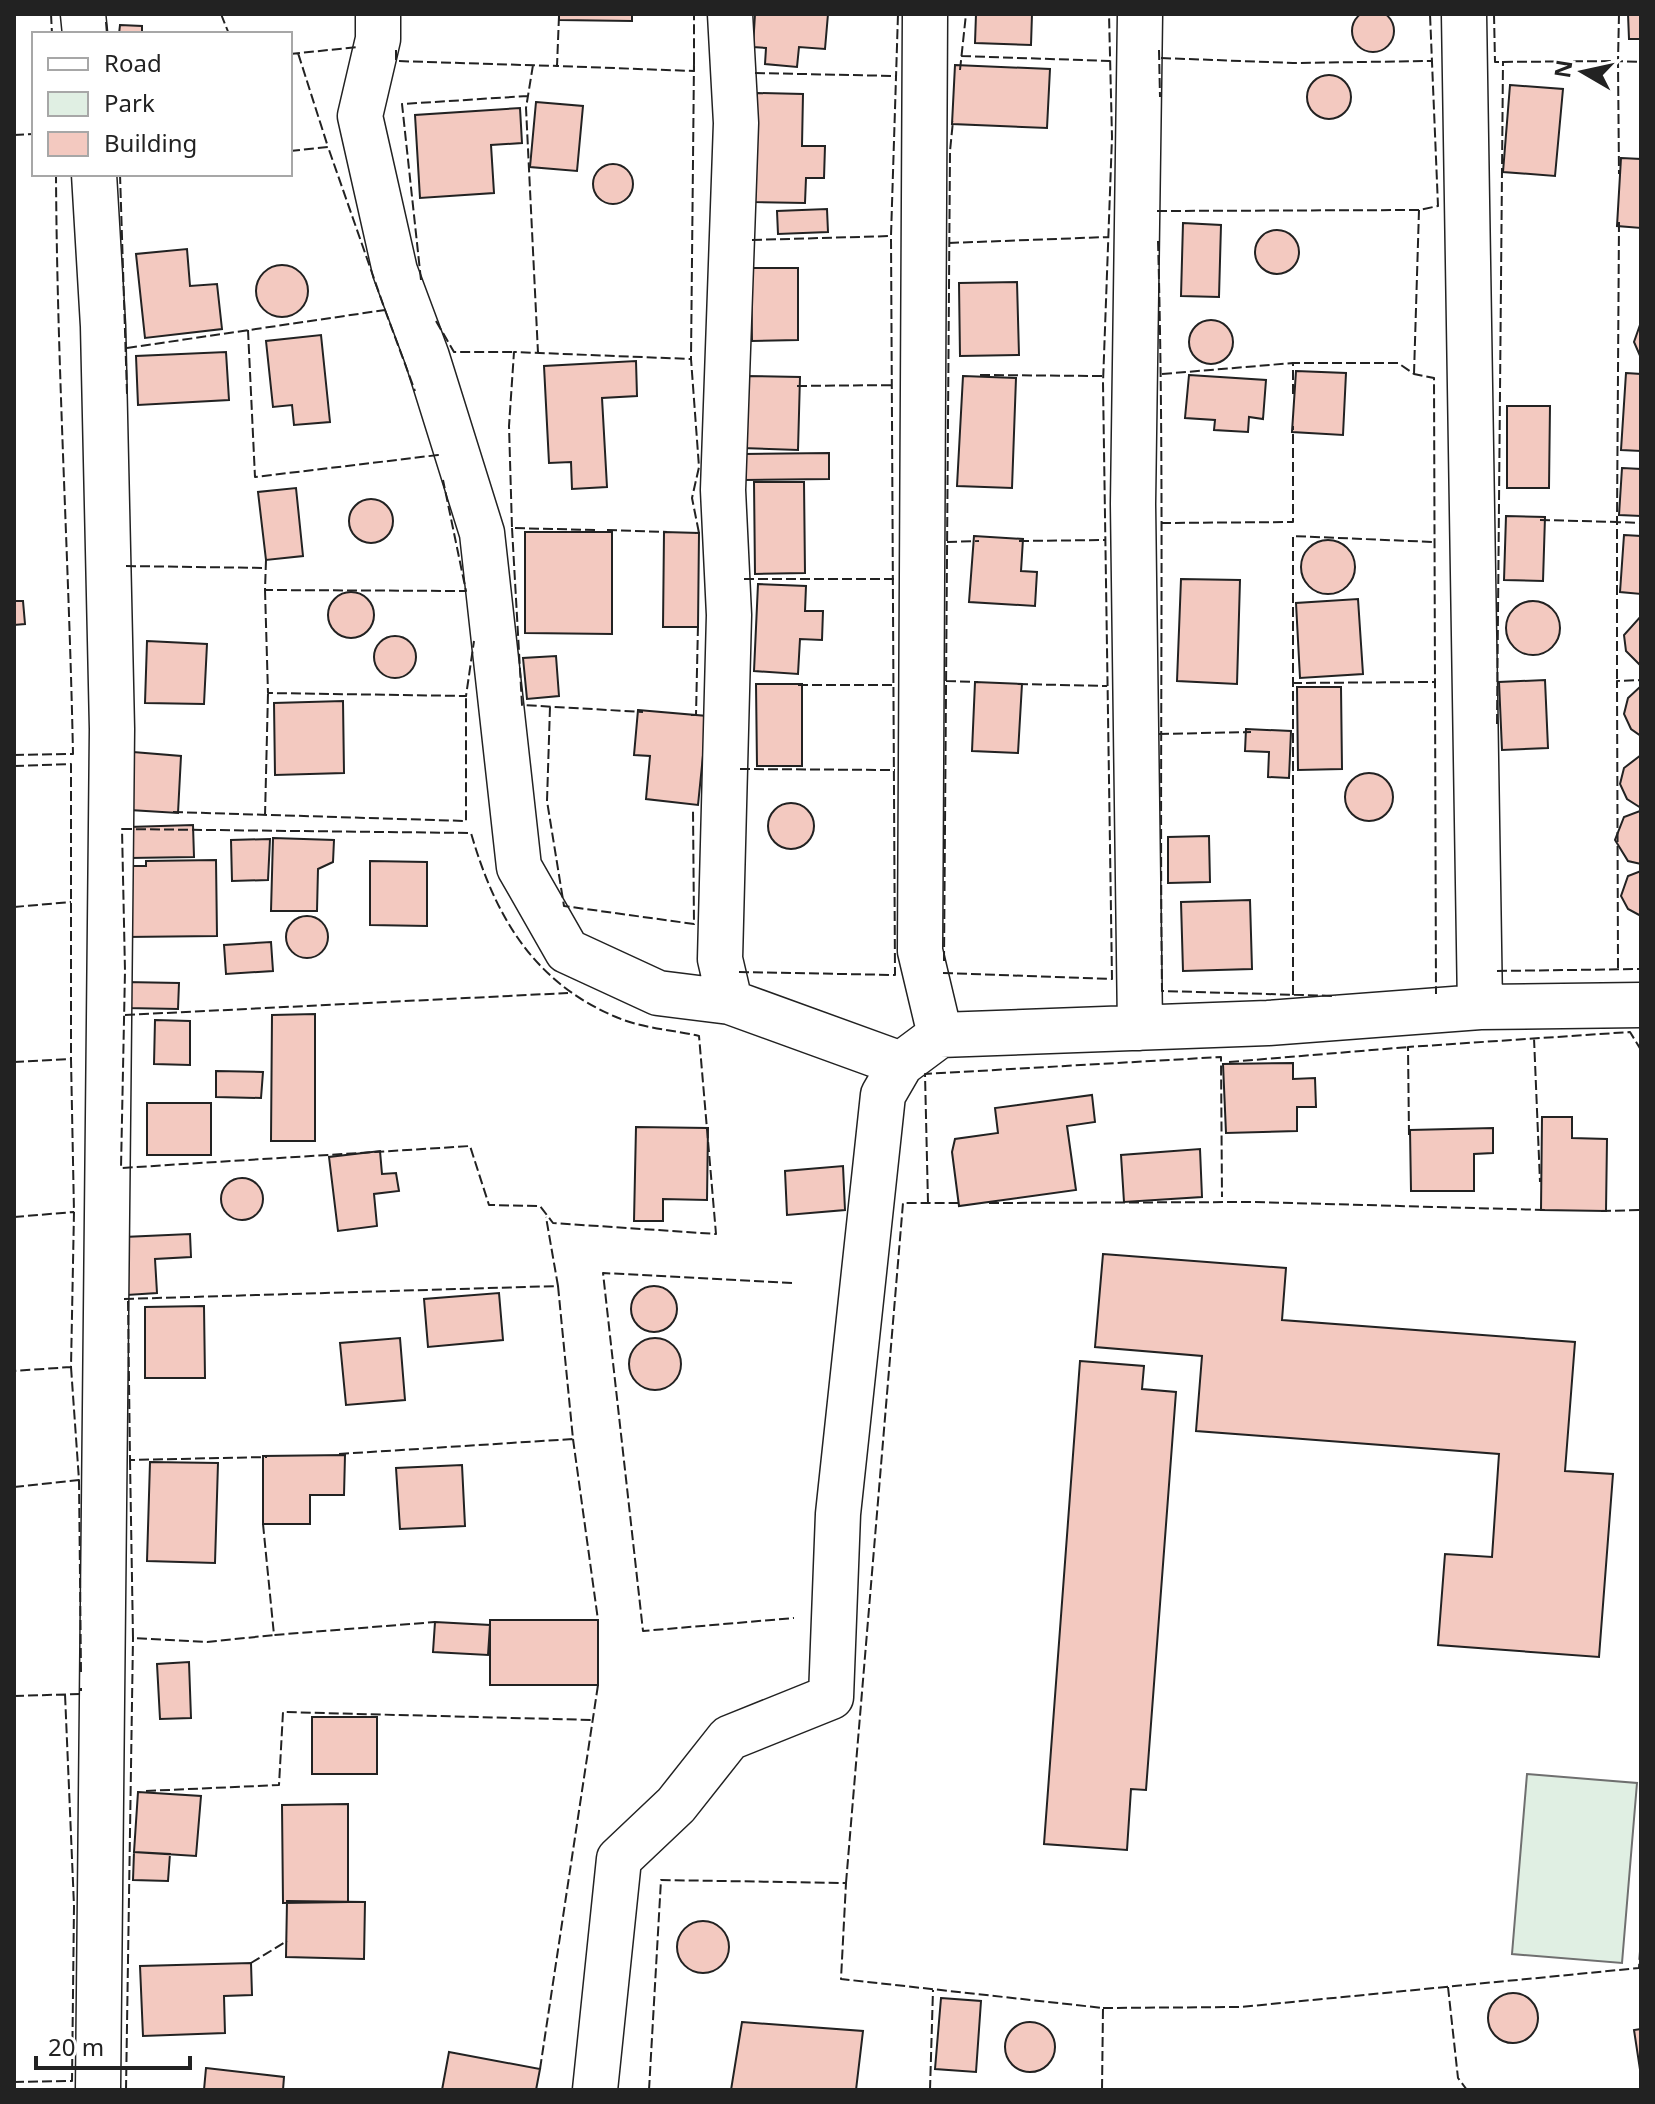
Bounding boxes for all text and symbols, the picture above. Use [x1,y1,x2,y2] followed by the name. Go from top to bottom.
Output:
[32,32,292,176] legend
[1543,32,1623,112] north arrow
[104,46,162,79] text: Road
[1546,58,1578,80] text: N
[104,86,155,119] text: Park
[104,126,197,159] text: Building
[36,2020,190,2070] scale bar
[48,2030,104,2063] text: 20 m

